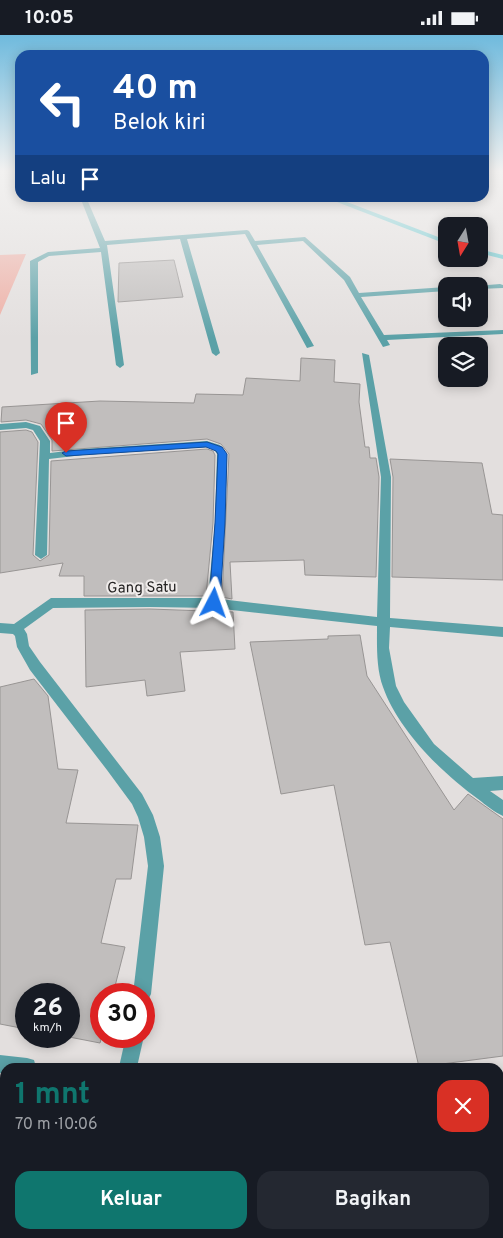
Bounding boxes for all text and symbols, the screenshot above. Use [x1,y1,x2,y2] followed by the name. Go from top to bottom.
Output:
[25,6,74,30] text: 10:05
[113,67,198,111] text: 40 m
[30,70,95,135] icon: left
[113,110,206,137] text: Belok kiri
[76,165,104,193] icon: arrive
[30,167,66,191] text: Lalu
[438,217,488,267] north arrow
[438,217,488,387] map controls
[438,277,488,327] button: sound
[438,337,488,387] button: layers
[45,402,87,453] pin
[52,409,80,437] icon: arrive
[187,576,239,628] position arrow
[107,578,177,599] street label: Gang Satu
[90,983,155,1048] speed limit sign: 30
[32,993,63,1025] text: 26
[33,1020,62,1036] text: km/h
[15,1077,90,1114] text: 1 mnt
[437,1080,489,1132] button: close
[15,1115,98,1135] text: 70 m · 10:06
[15,1171,247,1229] button: Keluar
[257,1171,489,1229] button: Bagikan

